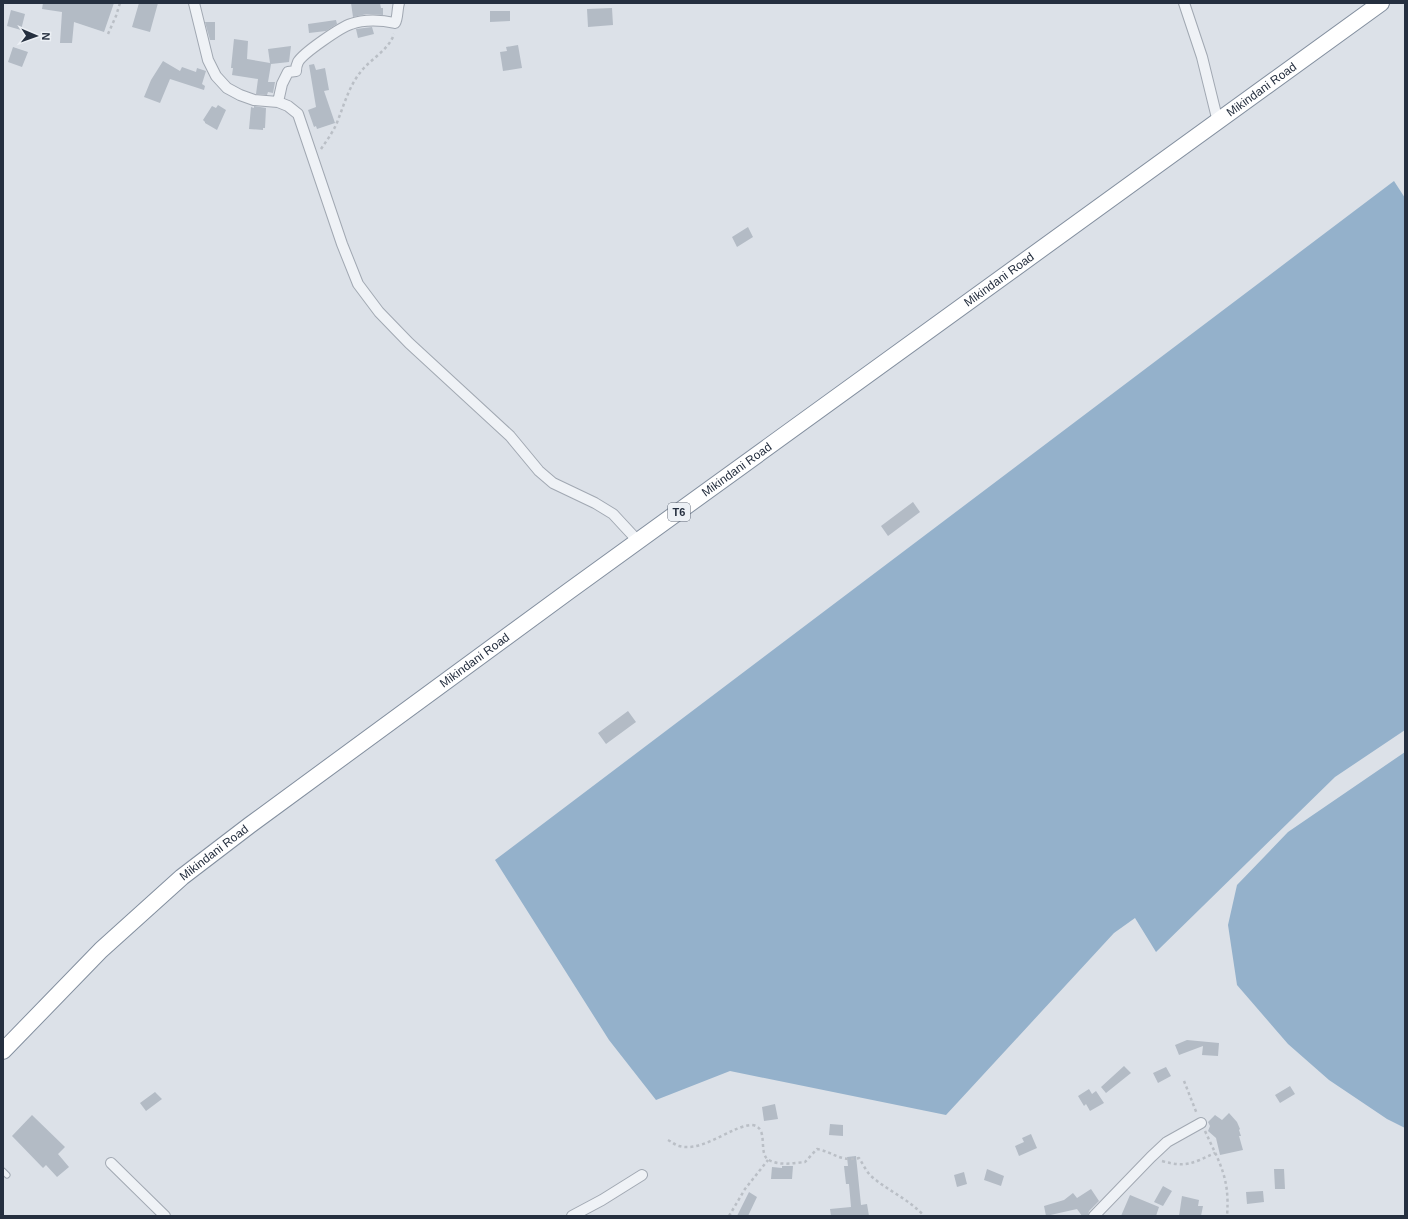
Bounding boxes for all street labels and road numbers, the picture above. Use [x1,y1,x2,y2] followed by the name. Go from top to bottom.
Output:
[1224,60,1299,119] street label: Mikindani Road
[961,250,1037,310] street label: Mikindani Road
[699,440,774,500] street label: Mikindani Road
[668,503,690,521] road number: T6
[437,630,512,690] street label: Mikindani Road
[177,822,251,883] street label: Mikindani Road

